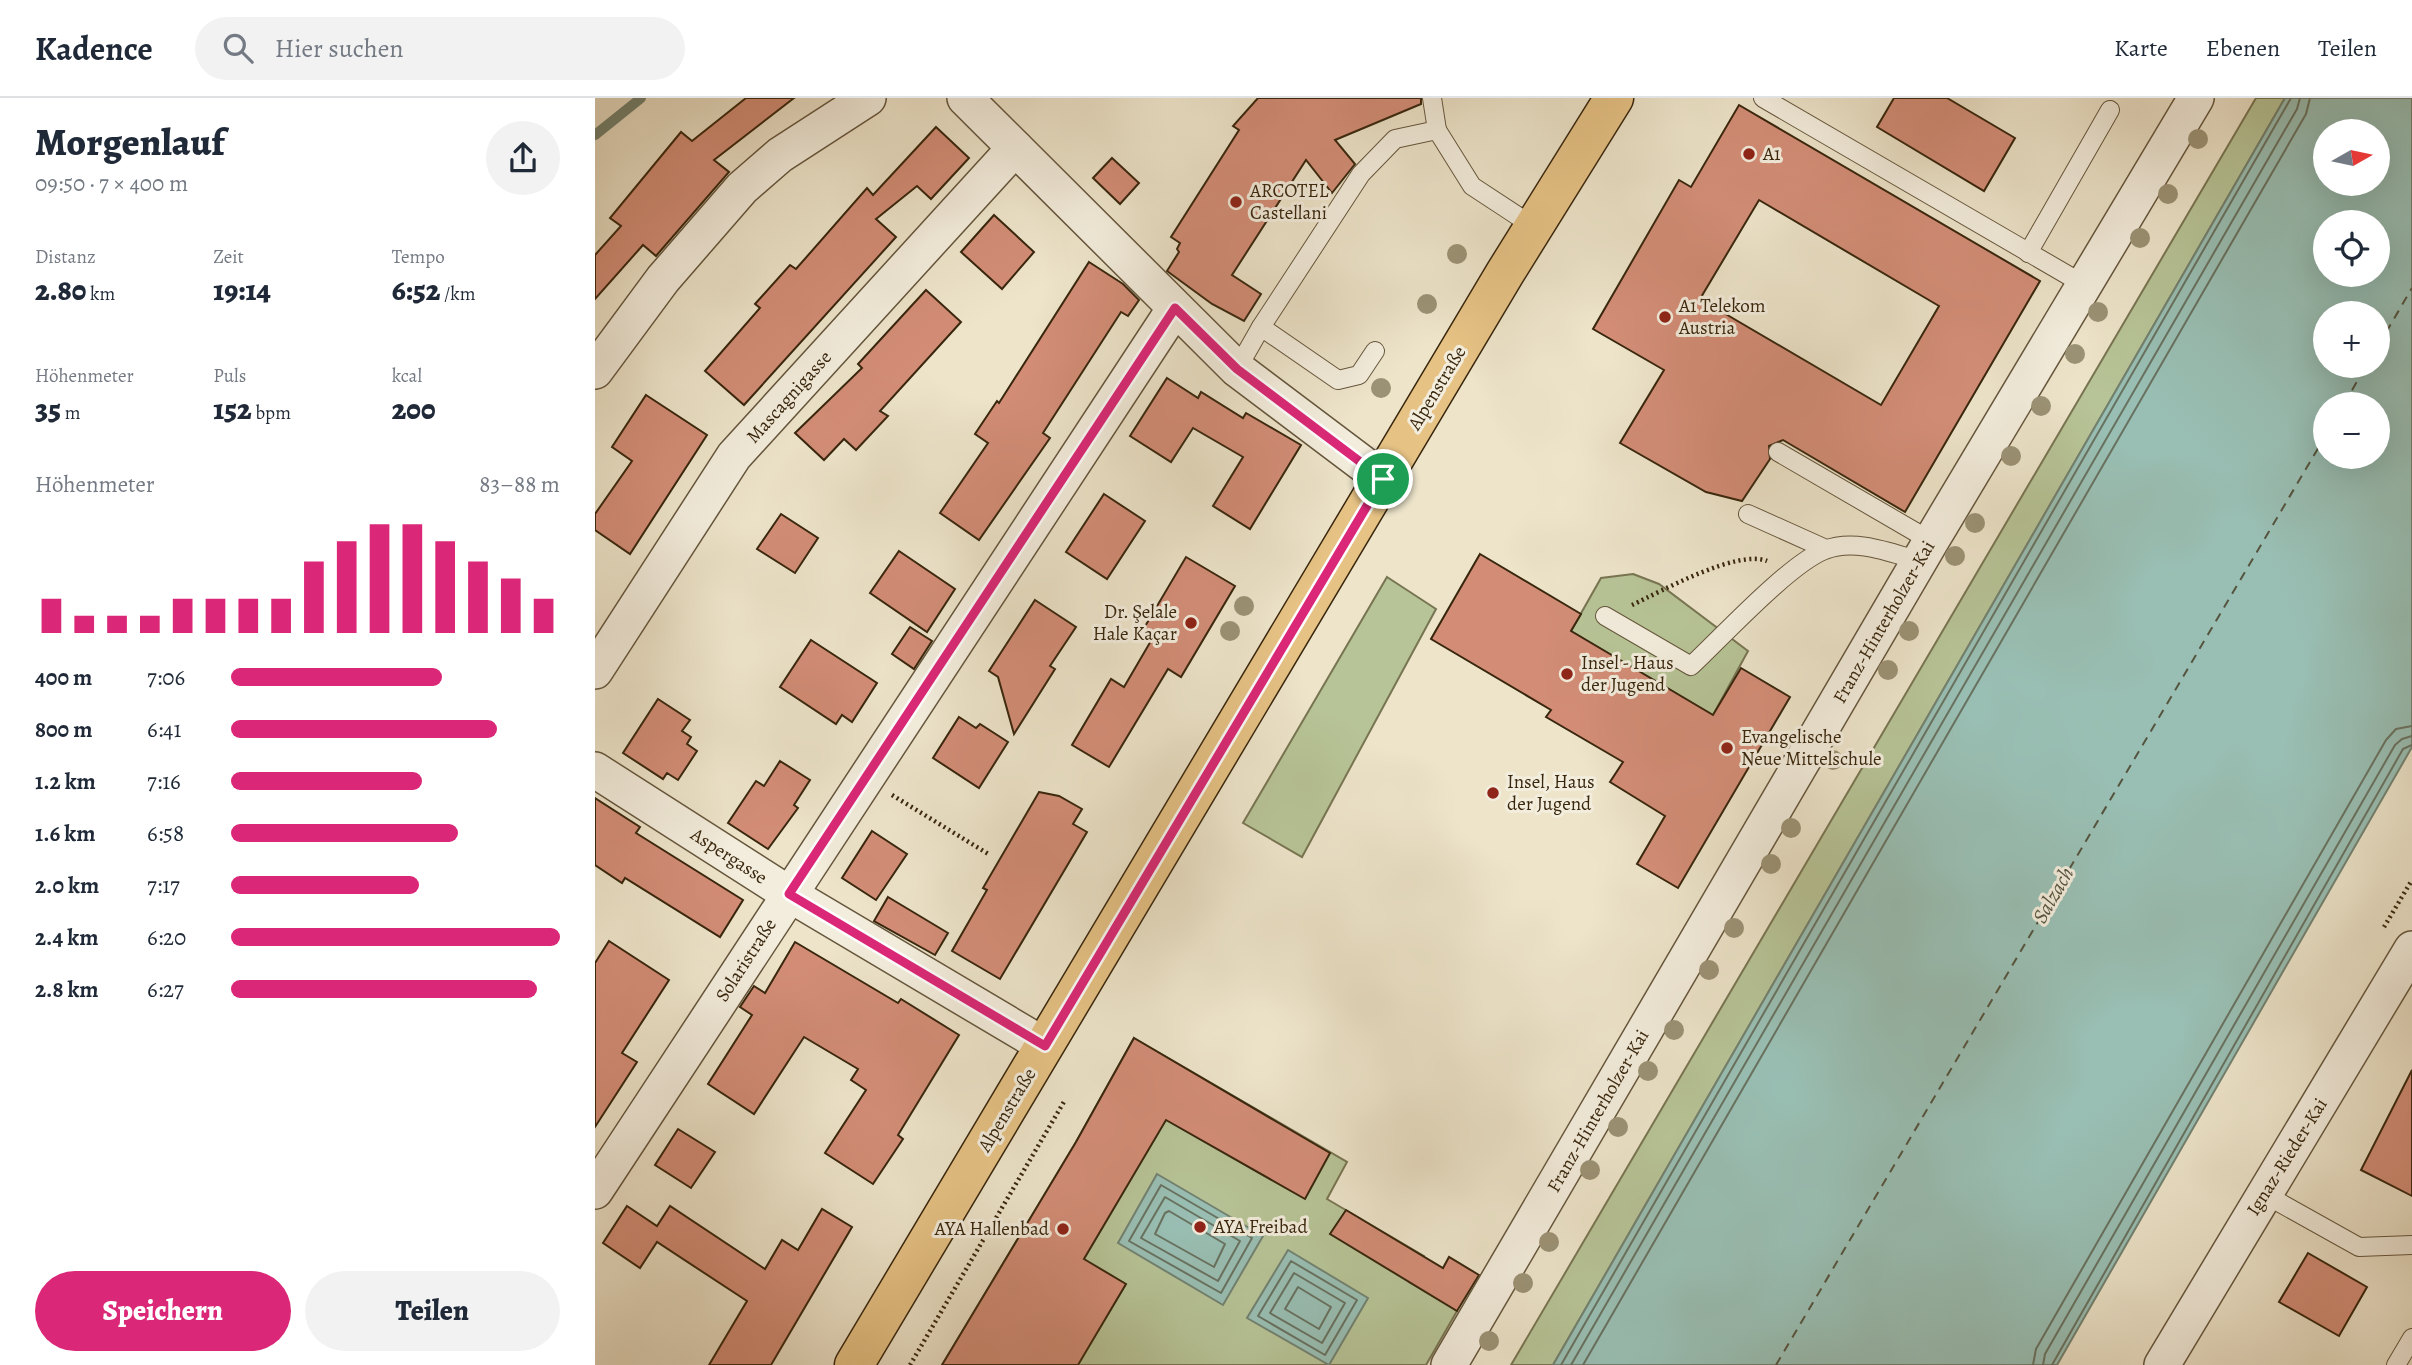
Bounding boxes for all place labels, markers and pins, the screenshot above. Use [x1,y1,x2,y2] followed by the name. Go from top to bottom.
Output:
[1762,141,1781,167] place label: A1
[1741,146,1757,162] marker: A1
[1249,178,1329,226] place label: ARCOTEL Castellani
[1228,194,1244,210] marker: ARCOTEL Castellani
[1678,293,1766,341] place label: A1 Telekom Austria
[1657,309,1673,325] marker: A1 Telekom Austria
[1353,449,1413,509] pin
[1093,599,1177,647] place label: Dr. Şelale Hale Kaçar
[1183,615,1199,631] marker: Dr. Şelale Hale Kaçar
[1581,650,1674,698] place label: Insel - Haus der Jugend
[1559,666,1575,682] marker: Insel - Haus der Jugend
[1741,724,1882,772] place label: Evangelische Neue Mittelschule
[1719,740,1735,756] marker: Evangelische Neue Mittelschule
[1507,769,1595,817] place label: Insel, Haus der Jugend
[1485,785,1501,801] marker: Insel, Haus der Jugend
[1213,1214,1308,1240] place label: AYA Freibad
[934,1216,1050,1242] place label: AYA Hallenbad
[1192,1219,1208,1235] marker: AYA Freibad
[1055,1221,1071,1237] marker: AYA Hallenbad

